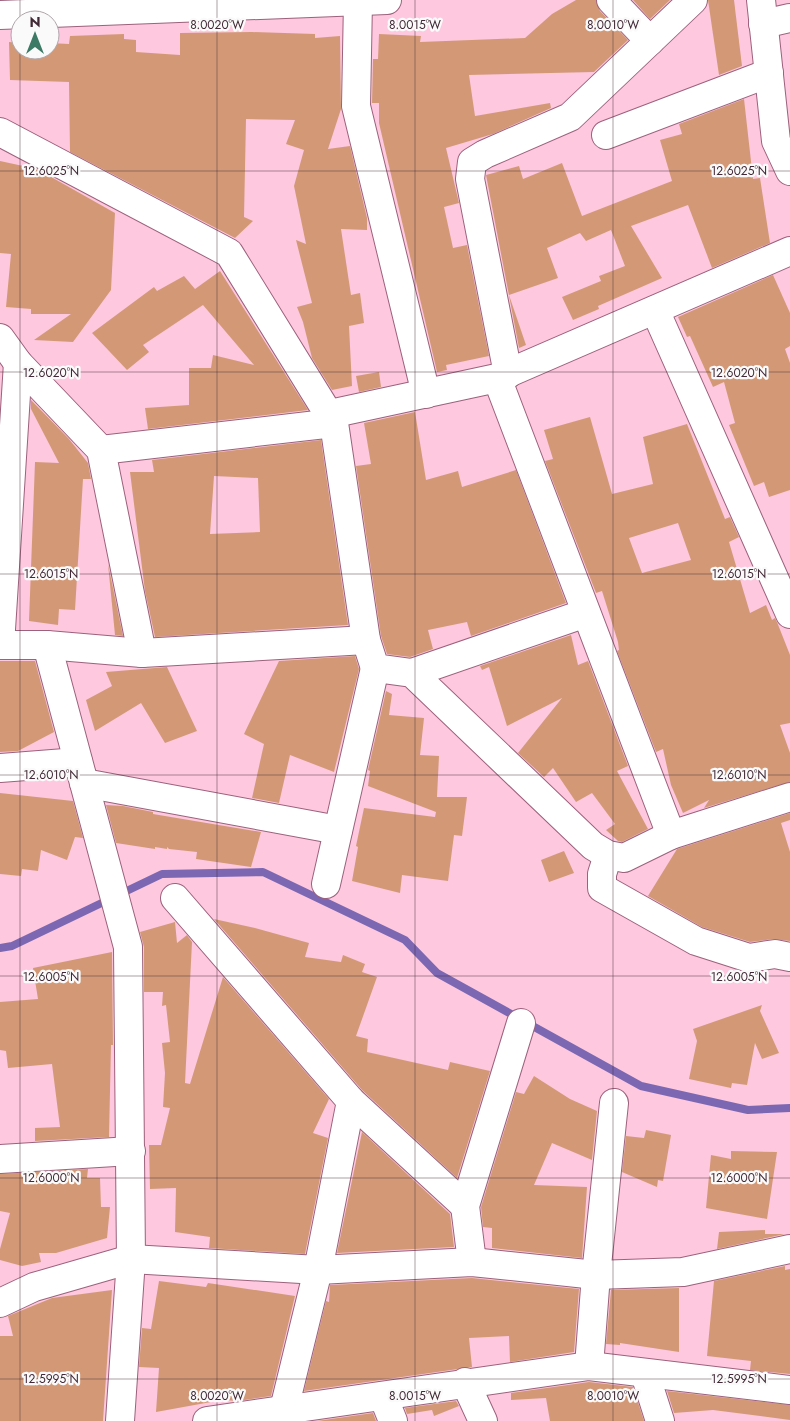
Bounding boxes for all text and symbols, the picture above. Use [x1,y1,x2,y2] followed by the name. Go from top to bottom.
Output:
[10,10,60,60] north arrow
[29,12,41,32] text: N
[190,16,244,34] text: 8.0020°W
[389,16,441,34] text: 8.0015°W
[587,16,639,34] text: 8.0010°W
[23,162,79,180] text: 12.6025°N
[711,162,767,180] text: 12.6025°N
[23,364,79,382] text: 12.6020°N
[711,364,767,382] text: 12.6020°N
[24,565,78,583] text: 12.6015°N
[712,565,766,583] text: 12.6015°N
[23,766,79,784] text: 12.6010°N
[711,766,767,784] text: 12.6010°N
[23,968,79,986] text: 12.6005°N
[711,968,767,986] text: 12.6005°N
[23,1169,79,1187] text: 12.6000°N
[711,1169,767,1187] text: 12.6000°N
[23,1370,79,1388] text: 12.5995°N
[711,1370,767,1388] text: 12.5995°N
[190,1387,244,1405] text: 8.0020°W
[389,1387,441,1405] text: 8.0015°W
[587,1387,639,1405] text: 8.0010°W

